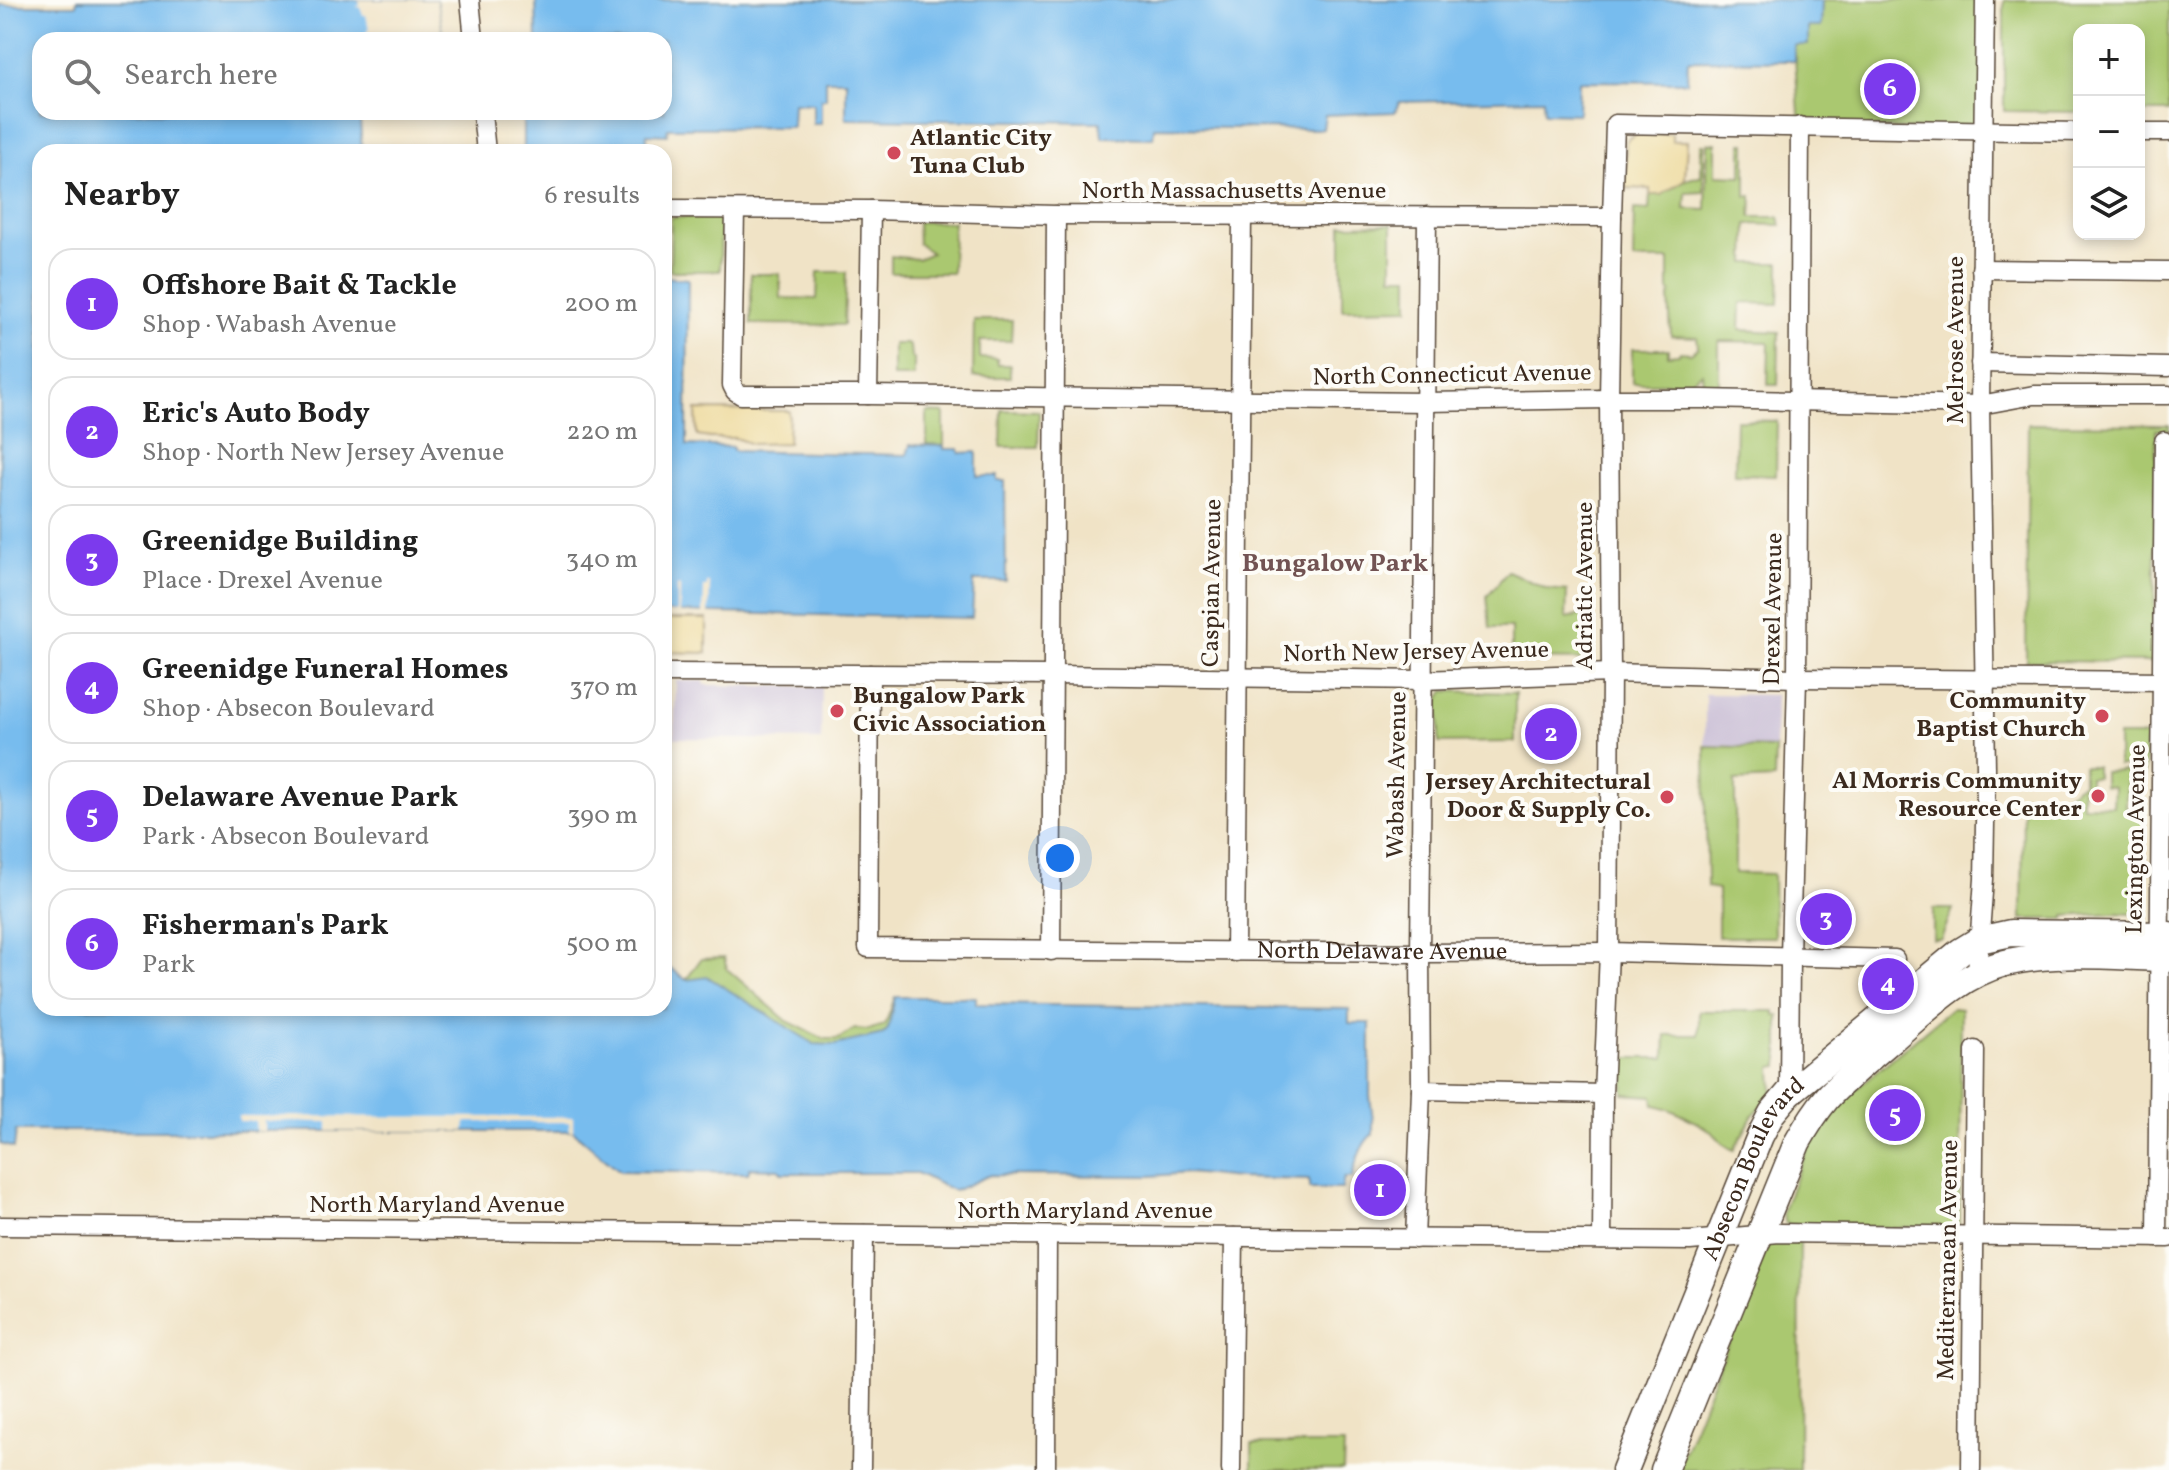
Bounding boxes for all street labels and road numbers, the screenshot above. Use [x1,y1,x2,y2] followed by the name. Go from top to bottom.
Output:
[1082,175,1386,209] street label: North Massachusetts Avenue
[1940,256,1974,424] street label: Melrose Avenue
[1312,357,1592,395] street label: North Connecticut Avenue
[1195,498,1231,668] street label: Caspian Avenue
[1569,502,1603,670] street label: Adriatic Avenue
[1756,532,1792,686] street label: Drexel Avenue
[1283,634,1549,672] street label: North New Jersey Avenue
[1380,691,1416,859] street label: Wabash Avenue
[2118,744,2156,934] street label: Lexington Avenue
[1256,935,1508,970] street label: North Delaware Avenue
[1694,1069,1813,1266] street label: Absecon Boulevard
[1930,1139,1968,1381] street label: Mediterranean Avenue
[309,1189,565,1223] street label: North Maryland Avenue
[957,1195,1213,1229] street label: North Maryland Avenue

